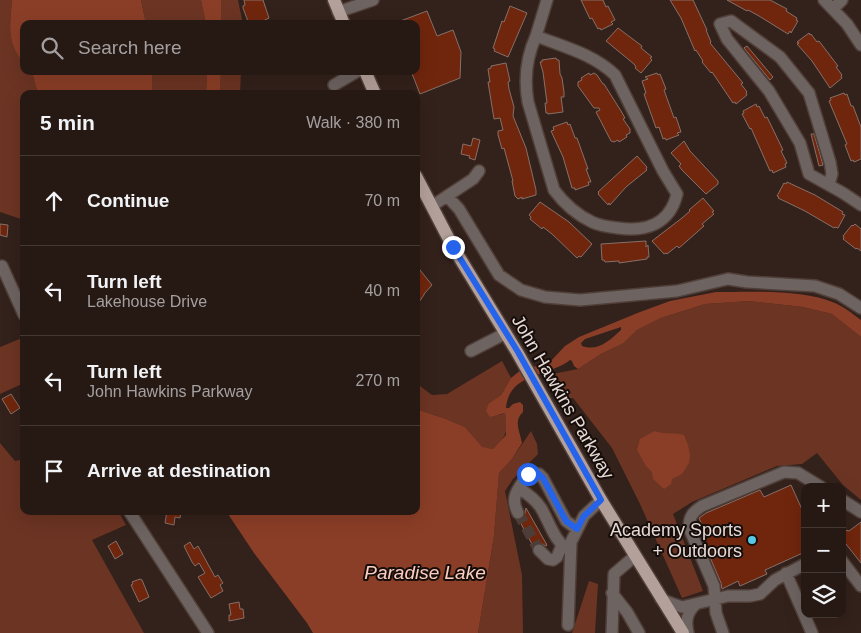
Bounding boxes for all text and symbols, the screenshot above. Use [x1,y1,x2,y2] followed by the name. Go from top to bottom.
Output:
[20,20,420,75] search box
[38,34,66,62] icon: search
[78,37,182,58] text: Search here
[40,111,95,134] text: 5 min
[306,114,400,131] text: Walk · 380 m
[40,187,68,215] icon: ahead
[87,190,169,211] text: Continue
[364,192,400,209] text: 70 m
[442,236,465,259] route end
[87,271,162,292] text: Turn left
[40,277,68,305] icon: left
[364,282,400,299] text: 40 m
[87,293,207,310] text: Lakehouse Drive
[508,311,618,483] street label: John Hawkins Parkway
[87,361,162,382] text: Turn left
[40,367,68,395] icon: left
[356,372,400,389] text: 270 m
[87,383,252,400] text: John Hawkins Parkway
[40,457,68,485] icon: arrive
[87,460,271,481] text: Arrive at destination
[517,463,540,486] route start
[801,483,846,618] map controls
[801,483,846,528] button: +
[610,520,742,561] place label: Academy Sports + Outdoors
[801,528,846,573] button: −
[746,534,758,546] marker: Academy Sports + Outdoors
[364,562,486,583] water label: Paradise Lake
[801,573,846,618] button: layers

